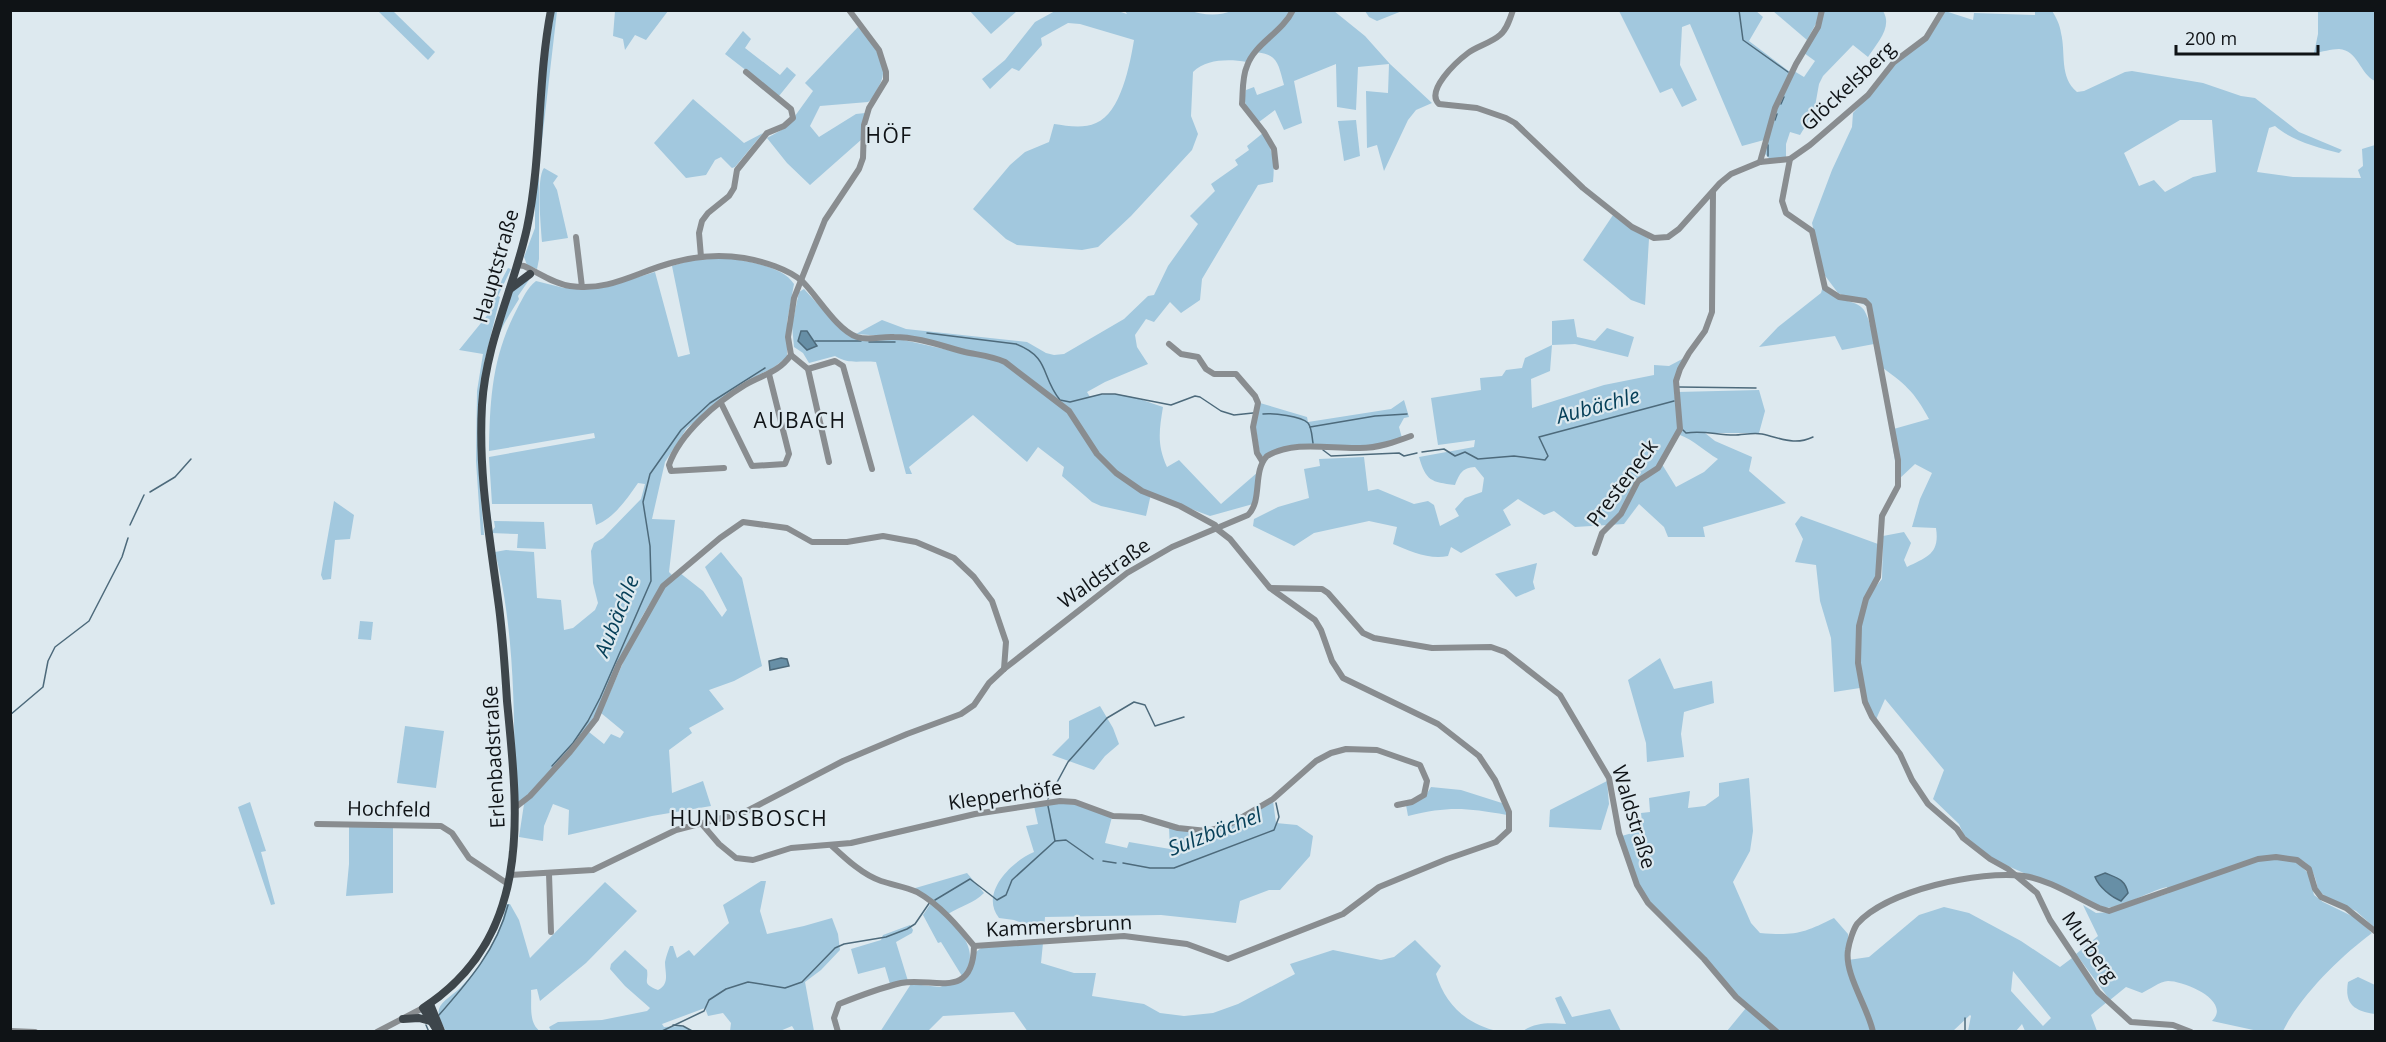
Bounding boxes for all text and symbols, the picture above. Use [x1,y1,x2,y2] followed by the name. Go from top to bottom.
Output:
[2176,18,2318,56] scale bar
[2185,26,2237,50] text: 200 m
[1795,35,1901,136] street label: Glöckelsberg
[865,121,913,149] district label: HÖF
[466,206,525,326] street label: Hauptstraße
[1551,380,1643,430] water label: Aubächle
[753,406,847,434] district label: AUBACH
[1580,433,1664,532] street label: Presteneck
[1052,531,1155,614] street label: Waldstraße
[586,571,645,662] water label: Aubächle
[476,685,511,829] street label: Erlenbadstraße
[1606,762,1663,872] street label: Waldstraße
[946,773,1064,816] street label: Klepperhöfe
[347,794,431,823] street label: Hochfeld
[1164,800,1266,862] water label: Sulzbächel
[670,804,828,832] district label: HUNDSBOSCH
[2056,906,2125,988] street label: Murberg
[985,908,1133,943] street label: Kammersbrunn

